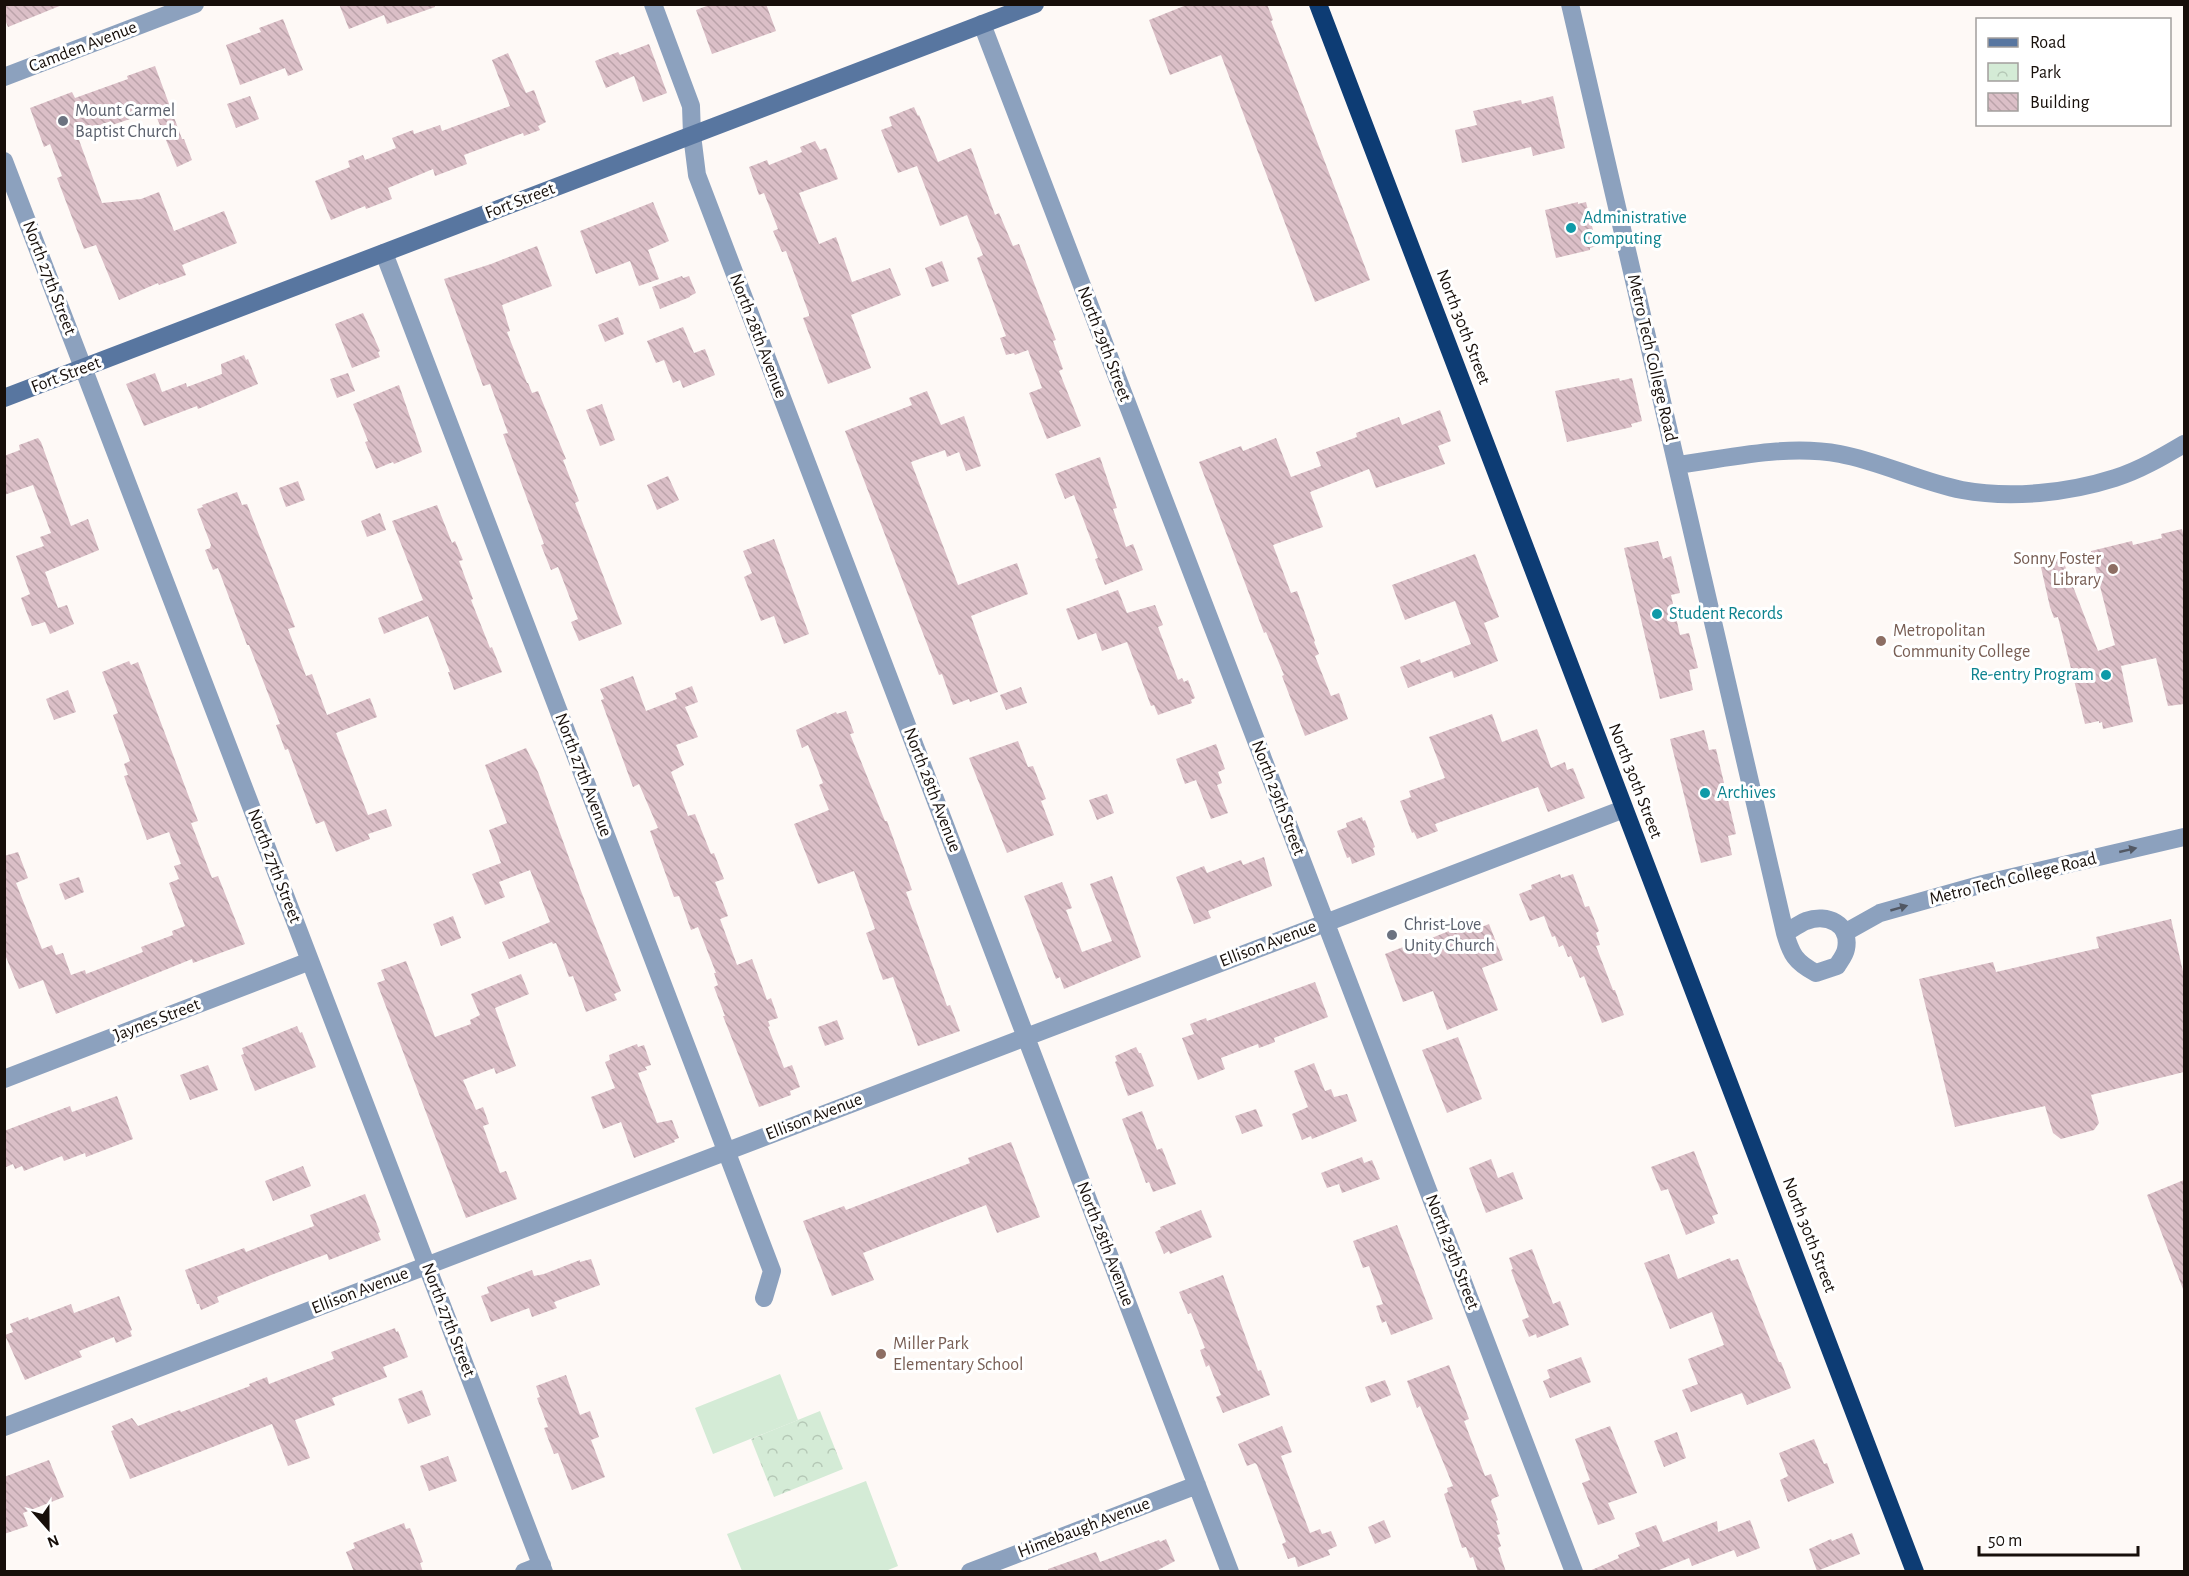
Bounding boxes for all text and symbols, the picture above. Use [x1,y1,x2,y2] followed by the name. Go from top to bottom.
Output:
[26,18,140,76] street label: Camden Avenue
[1976,18,2171,126] legend
[2030,34,2066,52] text: Road
[2030,64,2062,82] text: Park
[2030,94,2090,112] text: Building
[75,102,177,141] place label: Mount Carmel Baptist Church
[56,114,70,128] marker: Mount Carmel Baptist Church
[483,179,557,222] street label: Fort Street
[1583,209,1687,248] place label: Administrative Computing
[19,218,79,338] street label: North 27th Street
[1564,221,1578,235] marker: Administrative Computing
[1433,267,1493,387] street label: North 30th Street
[726,271,790,401] street label: North 28th Avenue
[1624,272,1680,444] street label: Metro Tech College Road
[1074,284,1134,404] street label: North 29th Street
[29,353,103,396] street label: Fort Street
[2013,550,2101,589] place label: Sonny Foster Library
[2106,562,2120,576] marker: Sonny Foster Library
[1669,605,1783,623] place label: Student Records
[1650,607,1664,621] marker: Student Records
[1893,622,2030,661] place label: Metropolitan Community College
[1874,634,1888,648] marker: Metropolitan Community College
[1970,666,2094,684] place label: Re-entry Program
[2099,668,2113,682] marker: Re-entry Program
[551,711,615,839] street label: North 27th Avenue
[1605,721,1665,841] street label: North 30th Street
[900,725,964,855] street label: North 28th Avenue
[1248,738,1308,858] street label: North 29th Street
[1717,784,1776,802] place label: Archives
[1698,786,1712,800] marker: Archives
[244,806,304,926] street label: North 27th Street
[2119,845,2138,855] one-way arrow
[1928,850,2098,908] street label: Metro Tech College Road
[1890,903,1908,912] one-way arrow
[1404,916,1495,955] place label: Christ-Love Unity Church
[1217,917,1319,971] street label: Ellison Avenue
[1385,928,1399,942] marker: Christ-Love Unity Church
[111,995,203,1045] street label: Jaynes Street
[763,1090,865,1144] street label: Ellison Avenue
[1779,1175,1839,1295] street label: North 30th Street
[1073,1179,1137,1309] street label: North 28th Avenue
[1422,1192,1482,1312] street label: North 29th Street
[418,1260,478,1380] street label: North 27th Street
[309,1264,411,1318] street label: Ellison Avenue
[893,1335,1024,1374] place label: Miller Park Elementary School
[874,1347,888,1361] marker: Miller Park Elementary School
[1016,1495,1152,1561] street label: Himebaugh Avenue
[18,1498,78,1558] north arrow
[1979,1519,2138,1557] scale bar
[45,1532,61,1551] text: N
[1988,1532,2022,1550] text: 50 m

